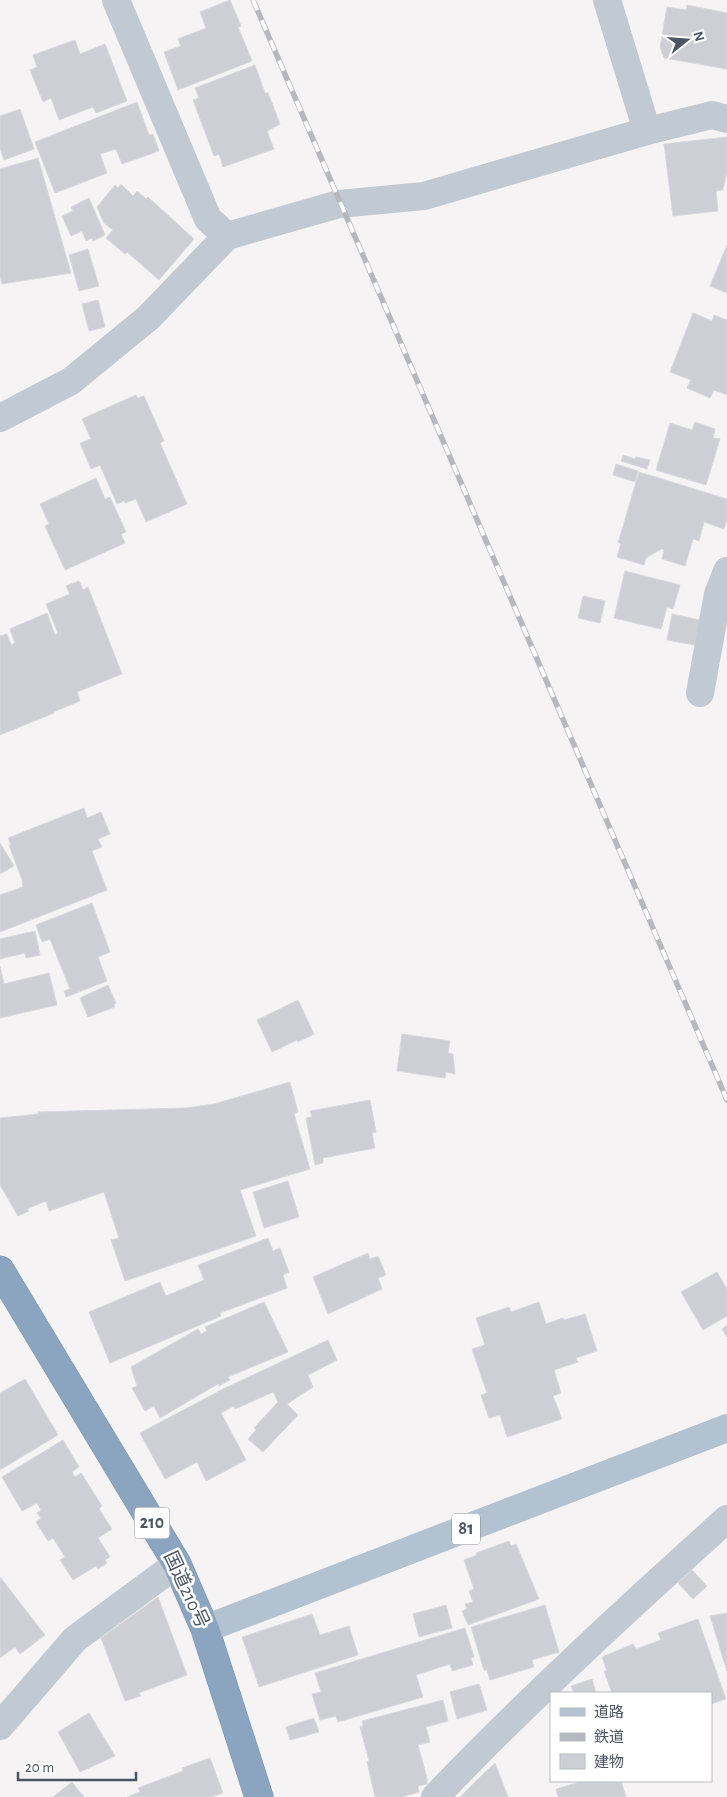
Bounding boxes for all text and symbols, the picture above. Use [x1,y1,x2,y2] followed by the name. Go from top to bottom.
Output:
[662,15,712,65] north arrow
[690,30,707,43] text: N
[134,1508,170,1539] road number: 210
[452,1514,480,1545] road number: 81
[160,1548,213,1631] street label: 国道210号
[550,1692,712,1782] legend
[594,1704,624,1720] text: 道路
[594,1729,624,1745] text: 鉄道
[18,1750,135,1782] scale bar
[594,1754,624,1770] text: 建物
[25,1760,54,1775] text: 20 m

